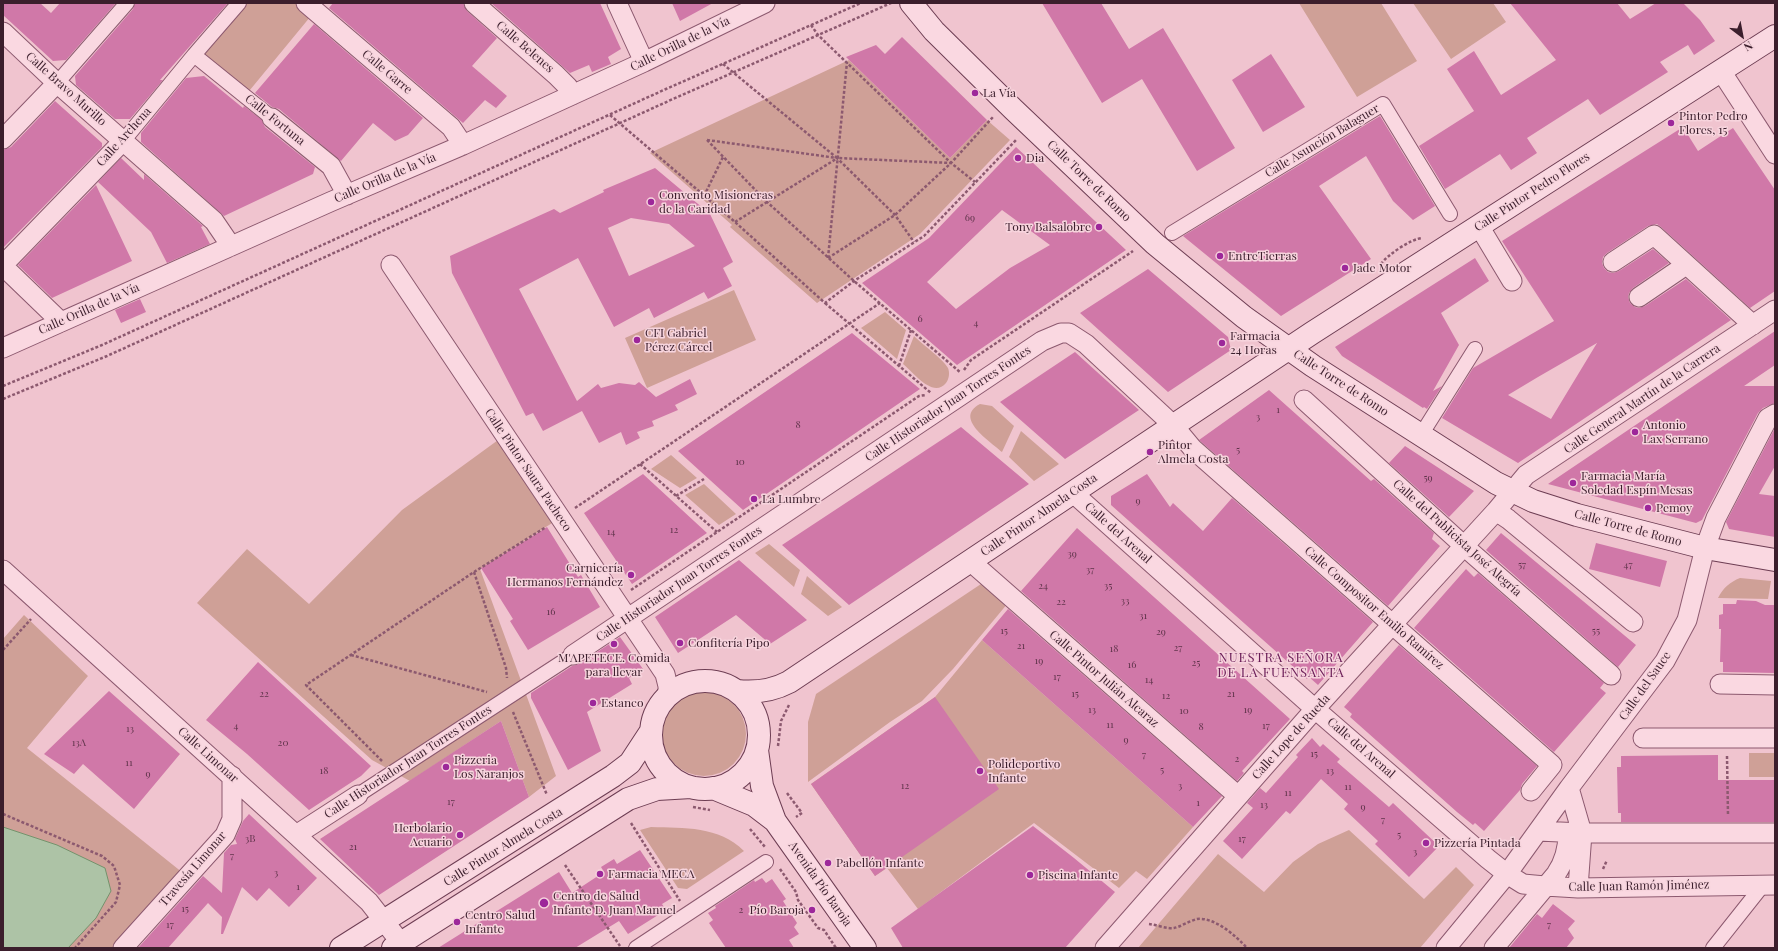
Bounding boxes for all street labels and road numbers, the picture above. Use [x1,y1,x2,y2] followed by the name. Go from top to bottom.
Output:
[628,14,732,74] street label: Calle Orilla de la Vía
[493,18,557,76] street label: Calle Belenes
[359,47,415,97] street label: Calle Garre
[23,49,109,129] street label: Calle Bravo Murillo
[242,91,308,149] street label: Calle Fortuna
[1262,101,1382,181] street label: Calle Asunción Balaguer
[94,104,154,170] street label: Calle Archena
[1044,137,1134,225] street label: Calle Torre de Romo
[1472,149,1592,235] street label: Calle Pintor Pedro Flores
[332,150,438,206] street label: Calle Orilla de la Vía
[36,280,142,338] street label: Calle Orilla de la Vía
[1561,341,1723,457] street label: Calle General Martín de la Carrera
[862,343,1034,465] street label: Calle Historiador Juan Torres Fontes
[1291,347,1391,419] street label: Calle Torre de Romo
[482,406,574,534] street label: Calle Pintor Saura Pacheco
[978,471,1100,559] street label: Calle Pintor Almela Costa
[1390,477,1524,599] street label: Calle del Publicista José Alegría
[1082,499,1154,567] street label: Calle del Arenal
[1573,507,1683,549] street label: Calle Torre de Romo
[593,523,765,645] street label: Calle Historiador Juan Torres Fontes
[1301,544,1447,672] street label: Calle Compositor Emilio Ramírez
[1046,628,1162,730] street label: Calle Pintor Julián Alcaraz
[1616,649,1674,723] street label: Calle del Sauce
[1249,691,1333,783] street label: Calle Lope de Rueda
[322,702,494,822] street label: Calle Historiador Juan Torres Fontes
[1324,715,1398,781] street label: Calle del Arenal
[175,724,241,786] street label: Calle Limonar
[441,804,565,890] street label: Calle Pintor Almela Costa
[157,829,229,909] street label: Travesía Limonar
[785,839,855,929] street label: Avenida Pío Baroja
[1568,878,1710,894] street label: Calle Juan Ramón Jiménez

